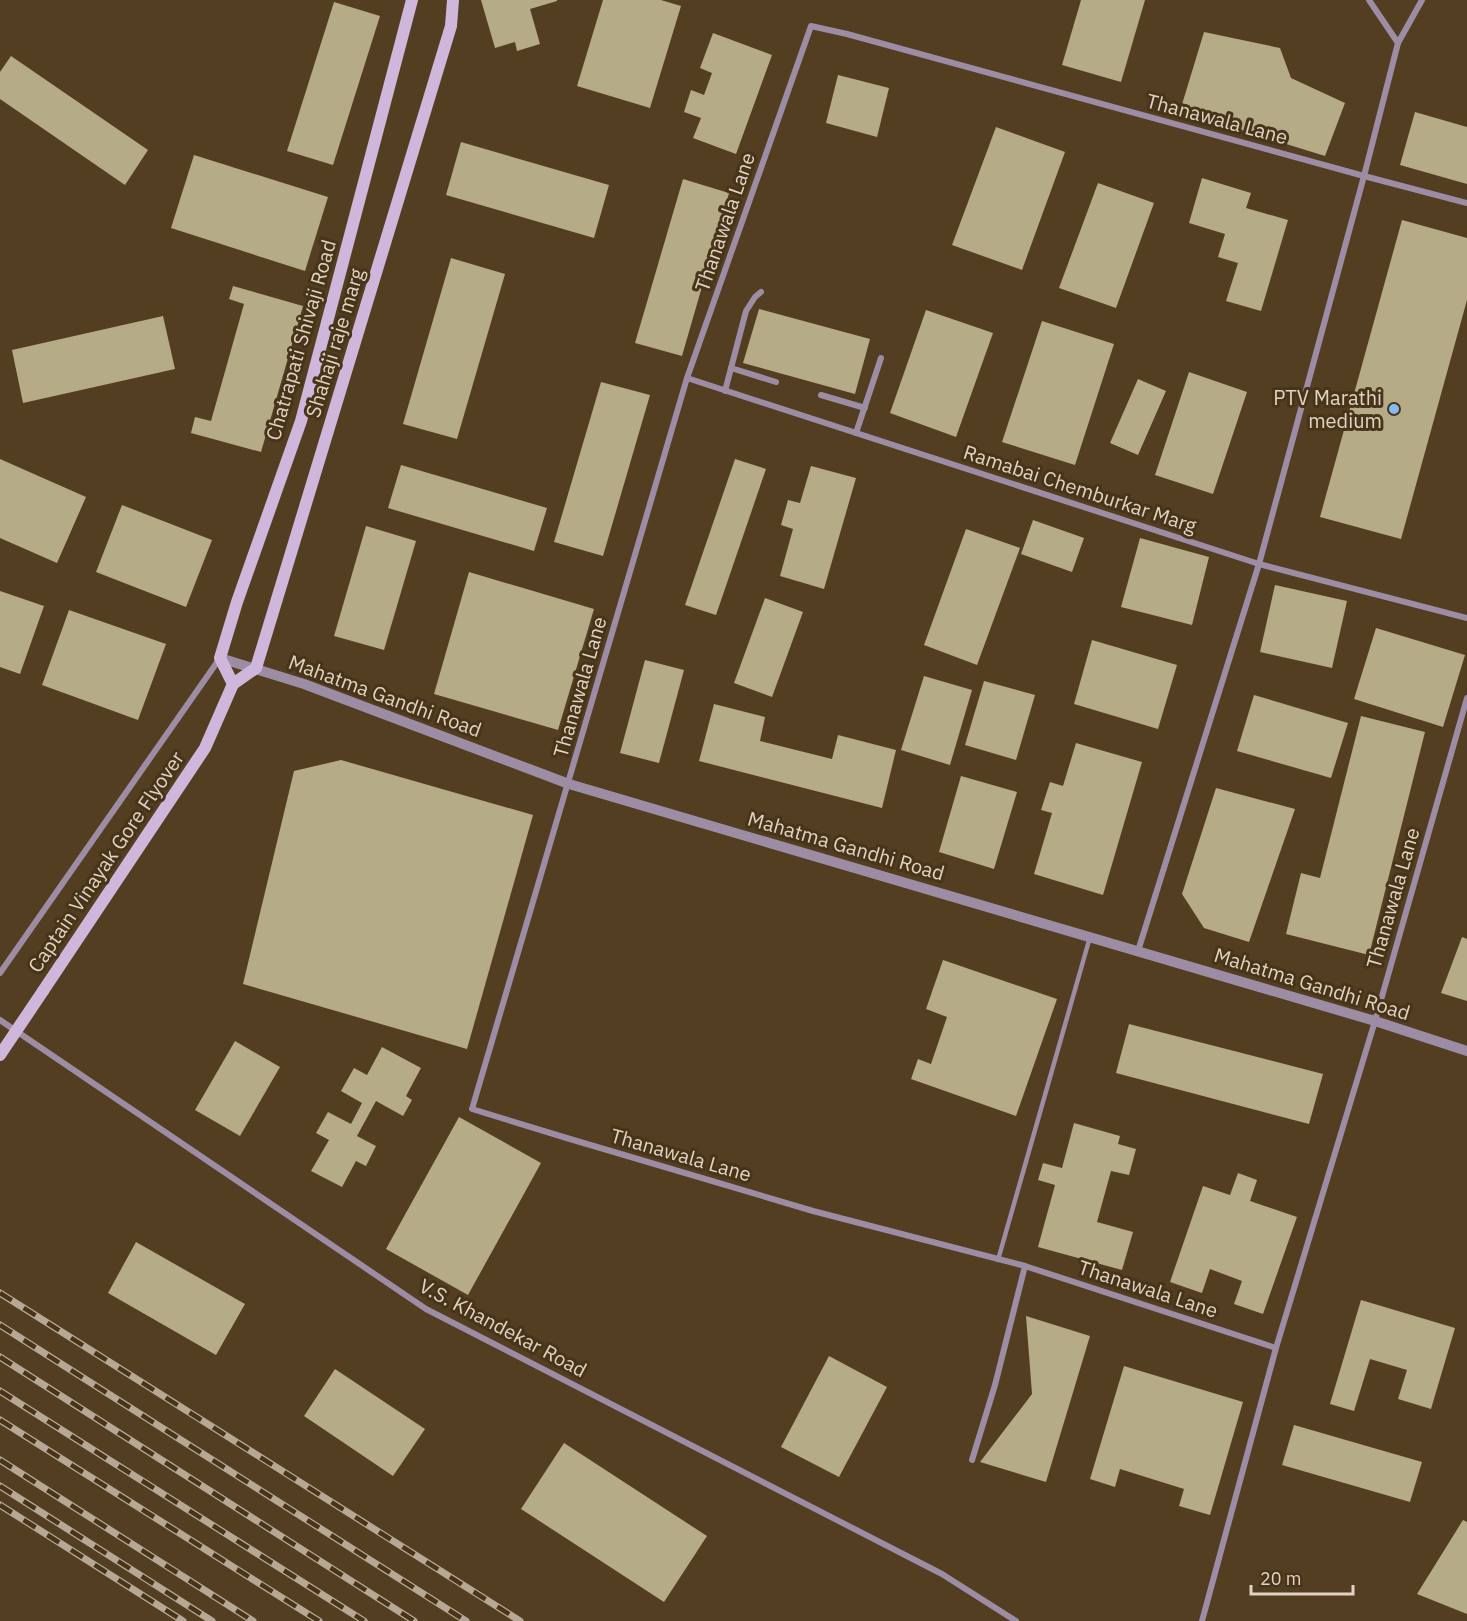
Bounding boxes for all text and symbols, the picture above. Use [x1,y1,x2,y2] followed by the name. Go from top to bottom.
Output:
[1144,87,1291,150] street label: Thanawala Lane
[688,149,761,295] street label: Thanawala Lane
[259,236,342,443] street label: Chatrapati Shivaji Road
[299,265,370,421] street label: Shahaji raje marg
[1273,384,1382,434] place label: PTV Marathi medium
[1387,402,1401,416] marker: PTV Marathi medium
[960,438,1201,539] street label: Ramabai Chemburkar Marg
[547,613,613,760] street label: Thanawala Lane
[285,648,485,743] street label: Mahatma Gandhi Road
[21,746,190,978] street label: Captain Vinayak Gore Flyover
[745,805,948,887] street label: Mahatma Gandhi Road
[1360,824,1426,971] street label: Thanawala Lane
[1211,941,1413,1026] street label: Mahatma Gandhi Road
[608,1122,755,1188] street label: Thanawala Lane
[1075,1253,1221,1324] street label: Thanawala Lane
[415,1272,592,1383] street label: V.S. Khandekar Road
[1251,1558,1353,1596] scale bar
[1260,1567,1302,1590] text: 20 m

